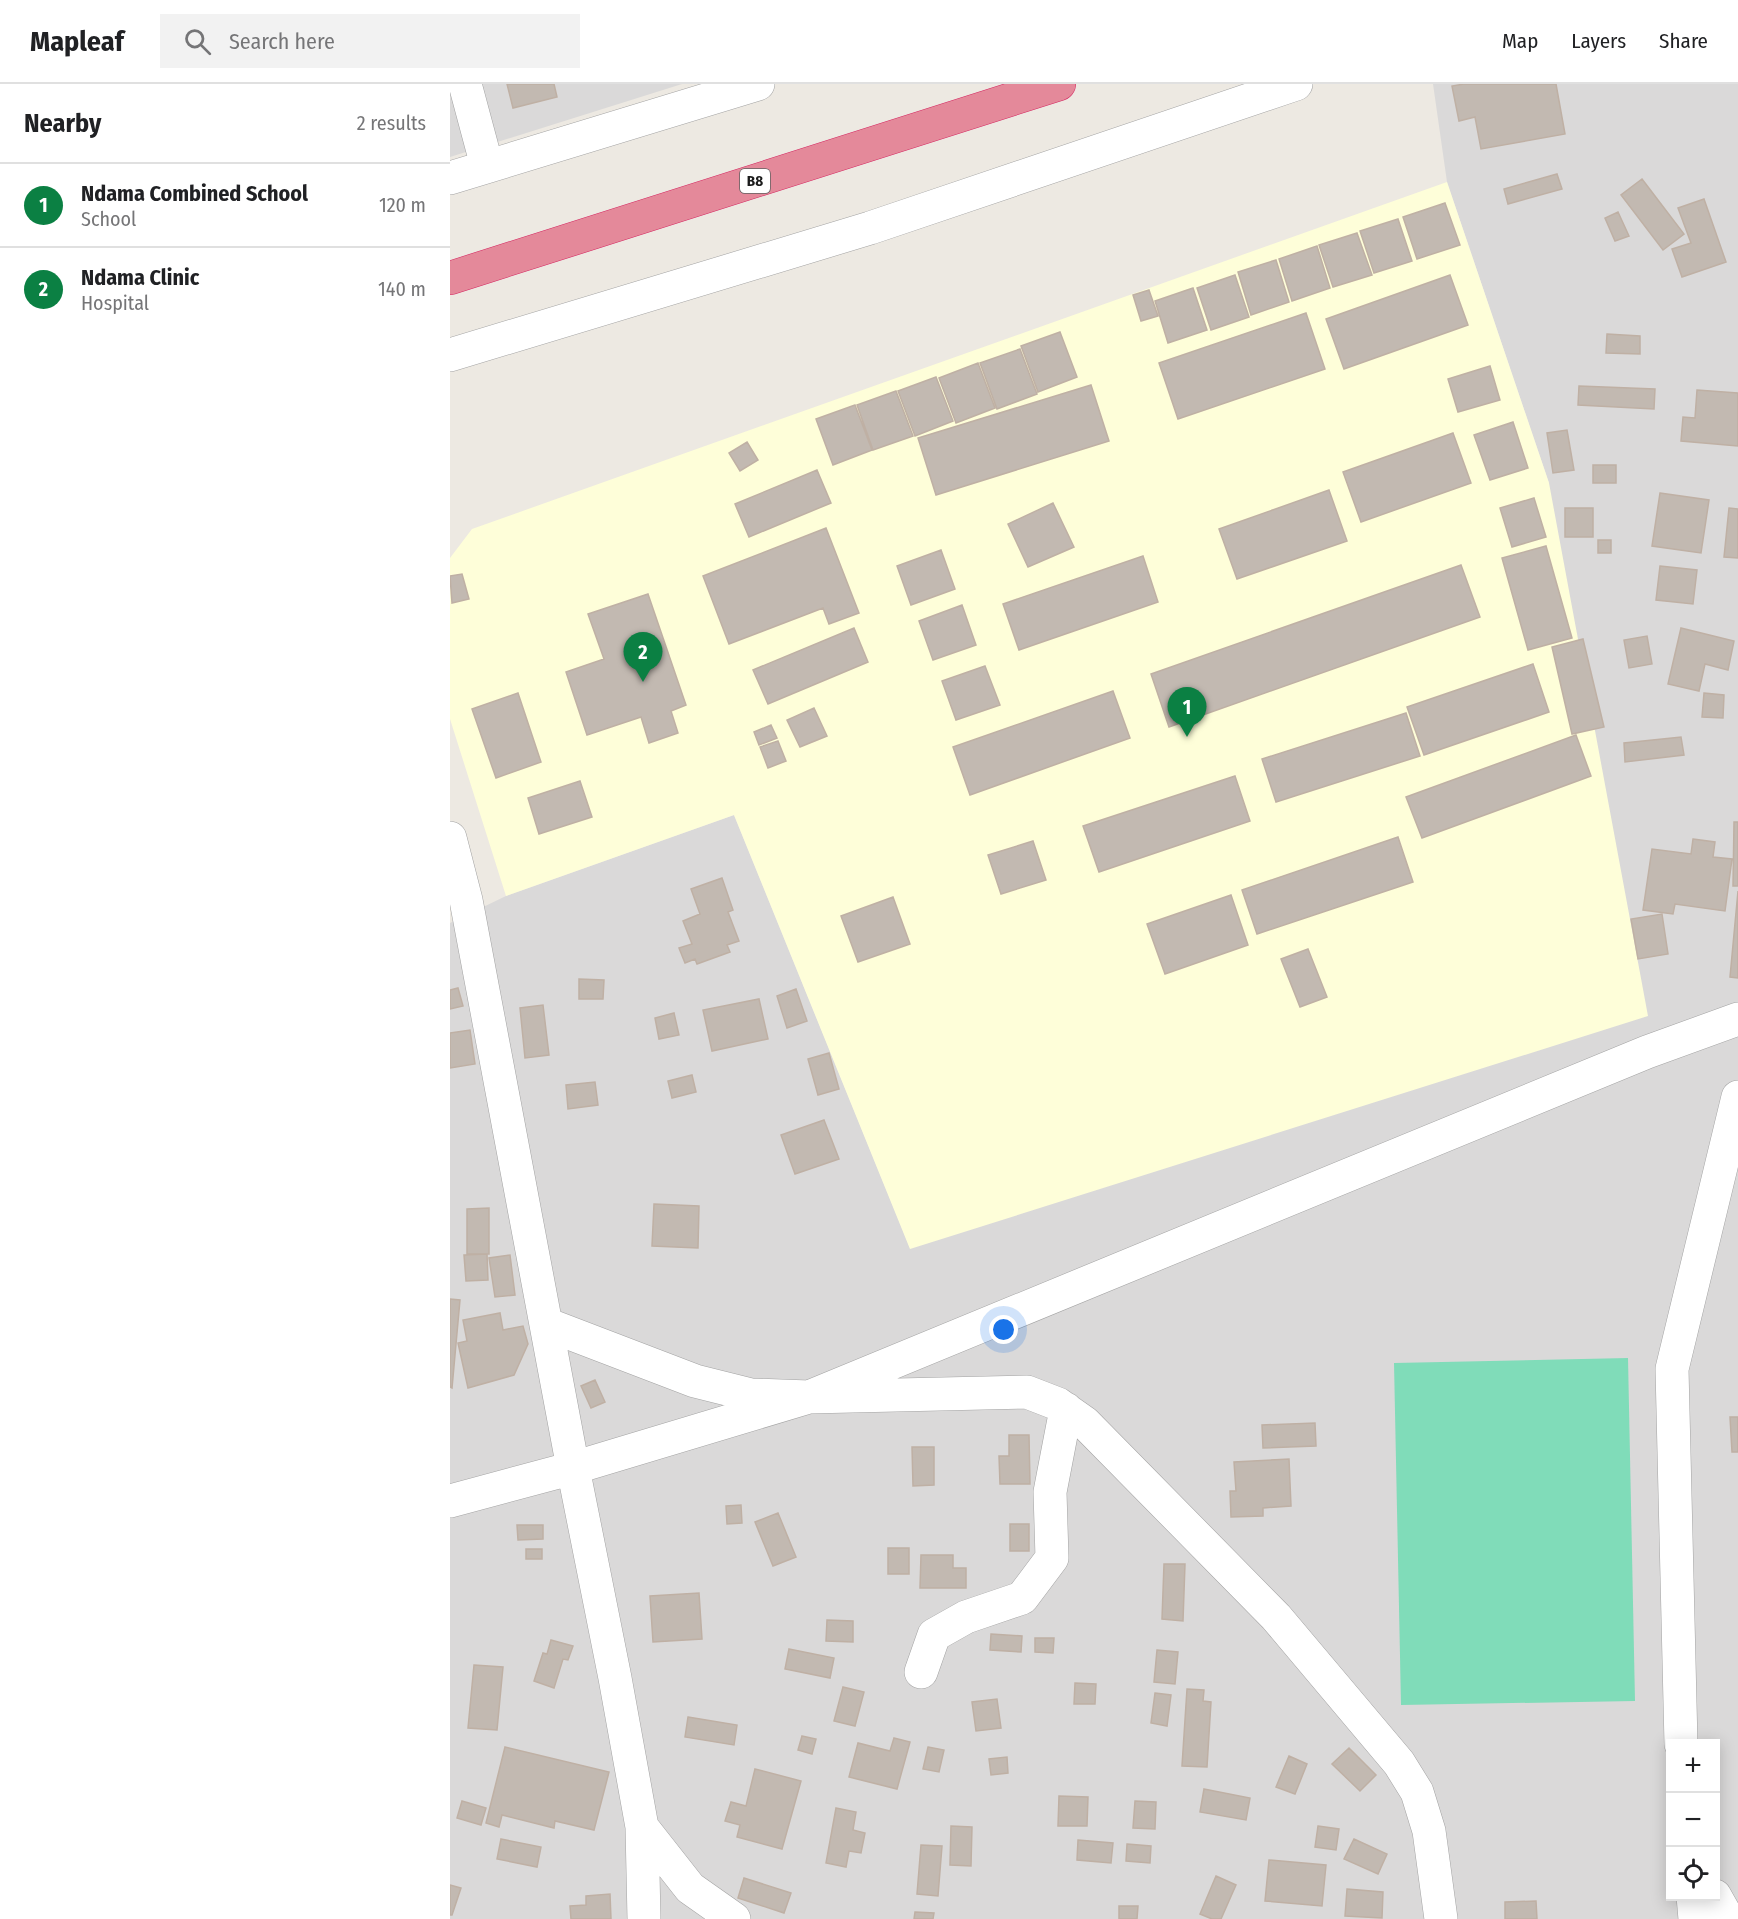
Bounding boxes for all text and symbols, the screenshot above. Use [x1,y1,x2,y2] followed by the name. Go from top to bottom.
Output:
[160,14,580,68] search box
[30,25,124,58] text: Mapleaf
[181,25,214,58] icon: search
[229,28,335,55] text: Search here
[1502,28,1538,54] text: Map
[1571,28,1626,54] text: Layers
[1659,28,1708,54] text: Share
[24,108,101,139] text: Nearby
[357,111,426,135] text: 2 results
[740,169,770,193] road number: B8
[81,180,308,207] text: Ndama Combined School
[39,193,48,217] text: 1
[379,193,426,217] text: 120 m
[81,207,136,231] text: School
[81,264,199,291] text: Ndama Clinic
[39,277,48,301] text: 2
[378,277,426,301] text: 140 m
[81,291,149,315] text: Hospital
[624,632,662,682] pin: 2
[1168,688,1206,737] pin: 1
[989,1315,1018,1344] your location
[1666,1739,1720,1901] map controls
[1666,1739,1720,1793] button: +
[1666,1793,1720,1847] button: −
[1666,1847,1720,1901] button: locate

